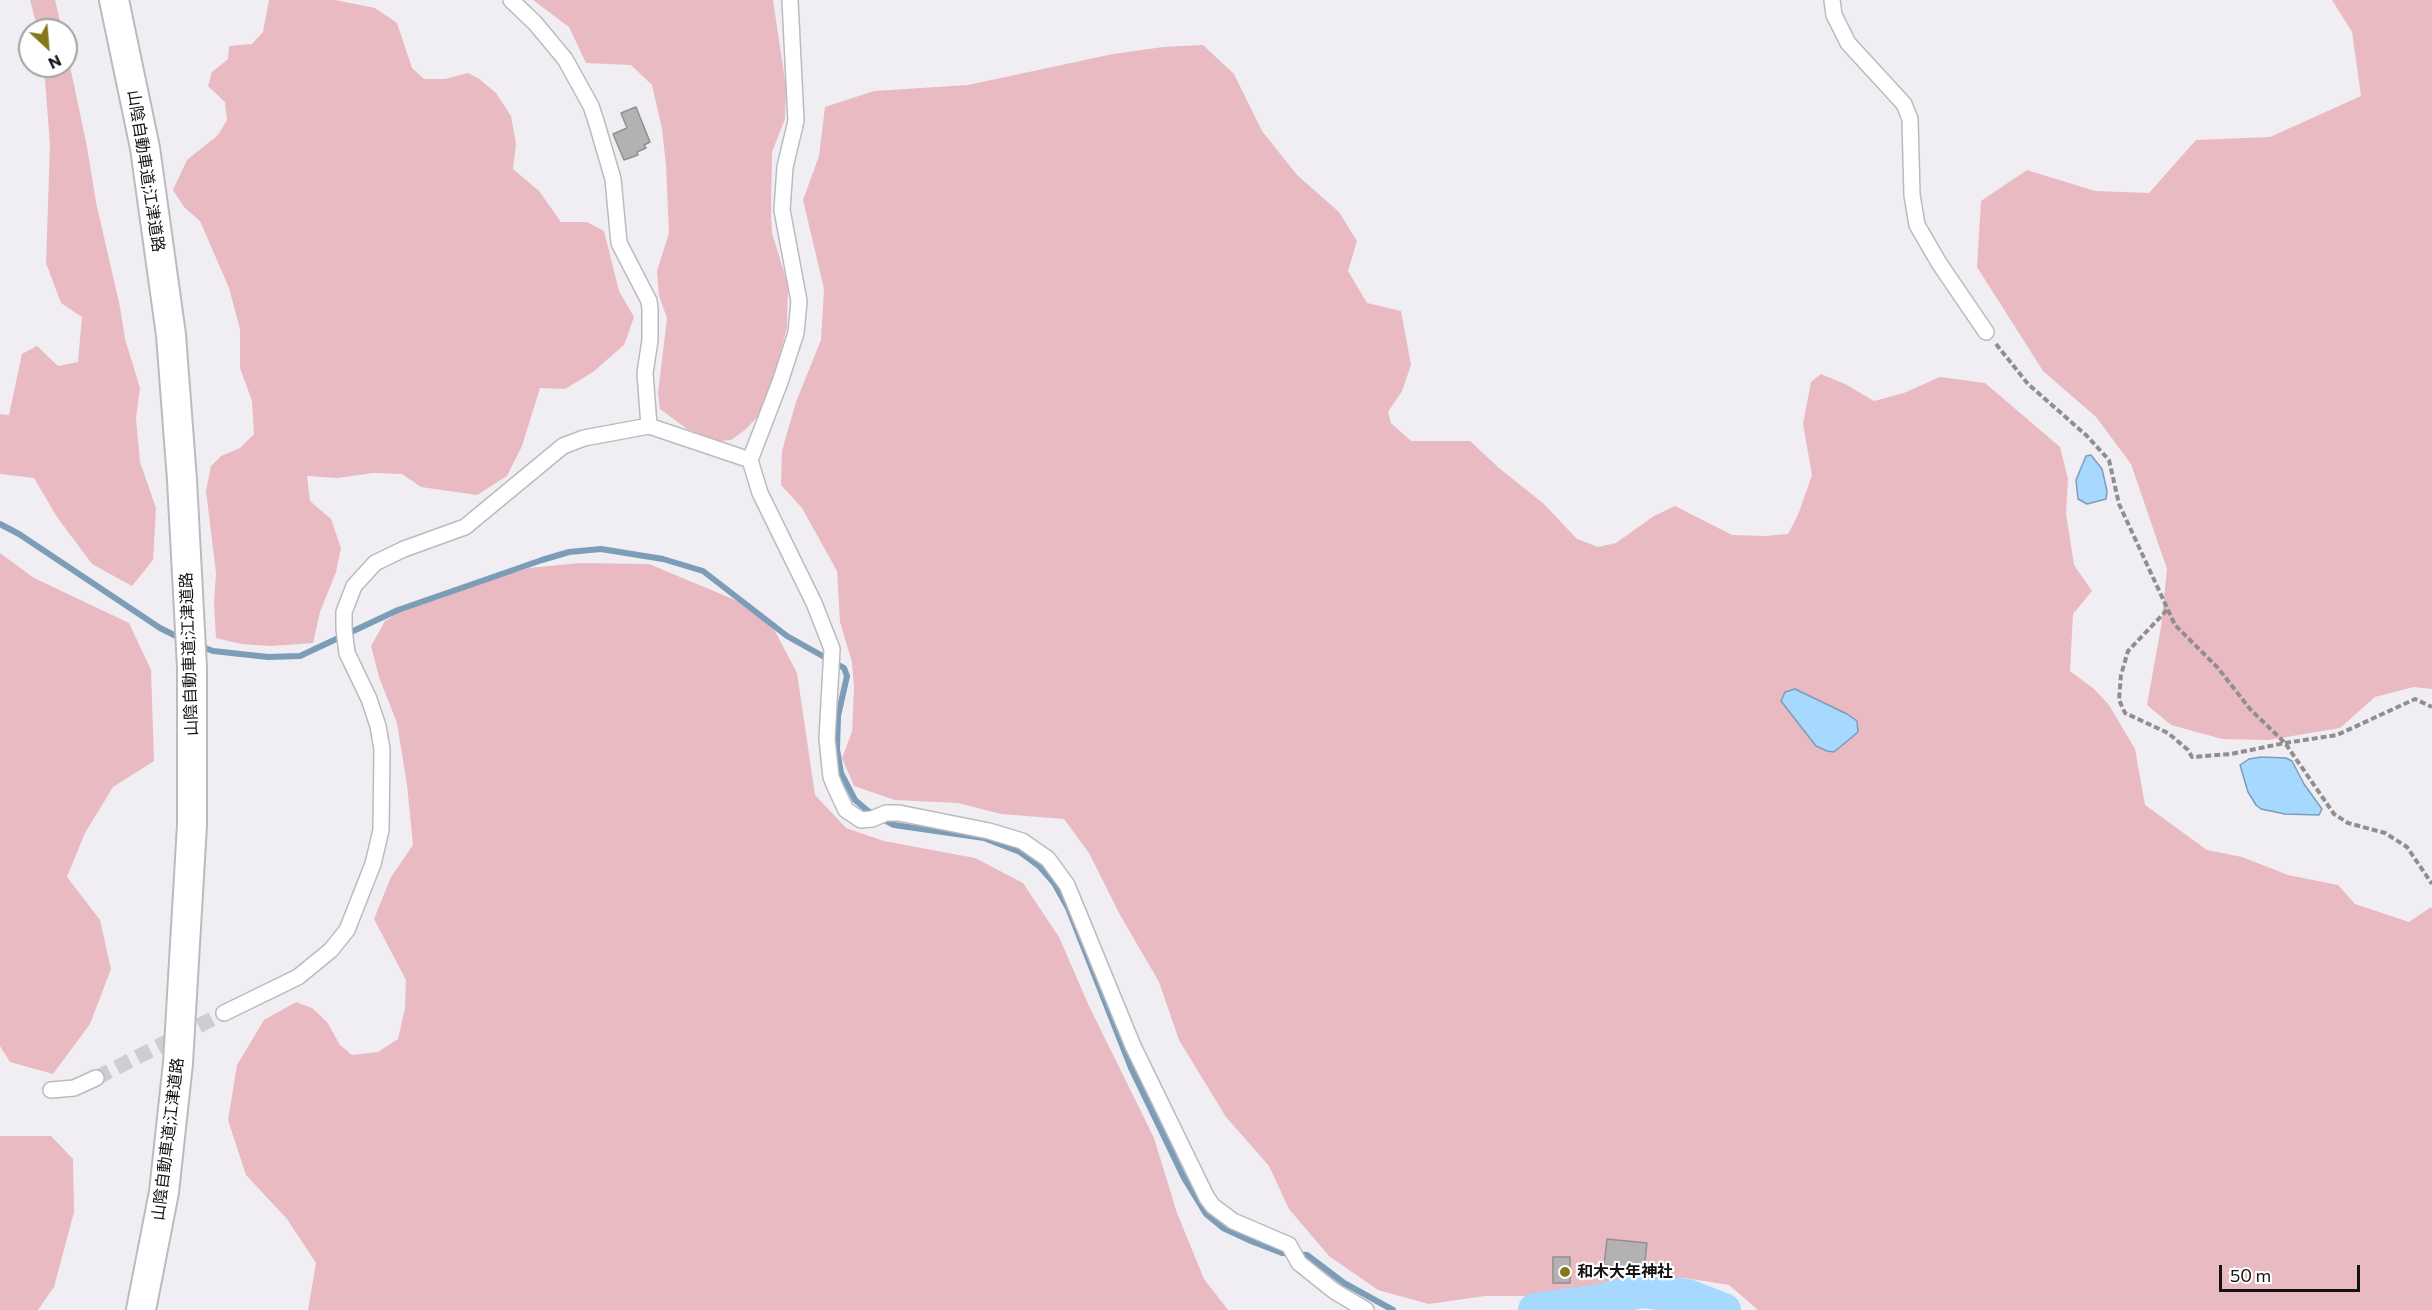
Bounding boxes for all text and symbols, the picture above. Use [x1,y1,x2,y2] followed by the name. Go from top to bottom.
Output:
[18,18,78,78] north arrow
[46,52,65,74] text: N
[124,89,168,253] street label: 山陰自動車道;江津道路
[177,572,201,736] street label: 山陰自動車道;江津道路
[148,1057,188,1221] street label: 山陰自動車道;江津道路
[2222,1253,2363,1291] scale bar
[1577,1262,1673,1282] place label: 和木大年神社
[2230,1264,2271,1286] text: 50 m
[1558,1265,1572,1279] marker: 和木大年神社

